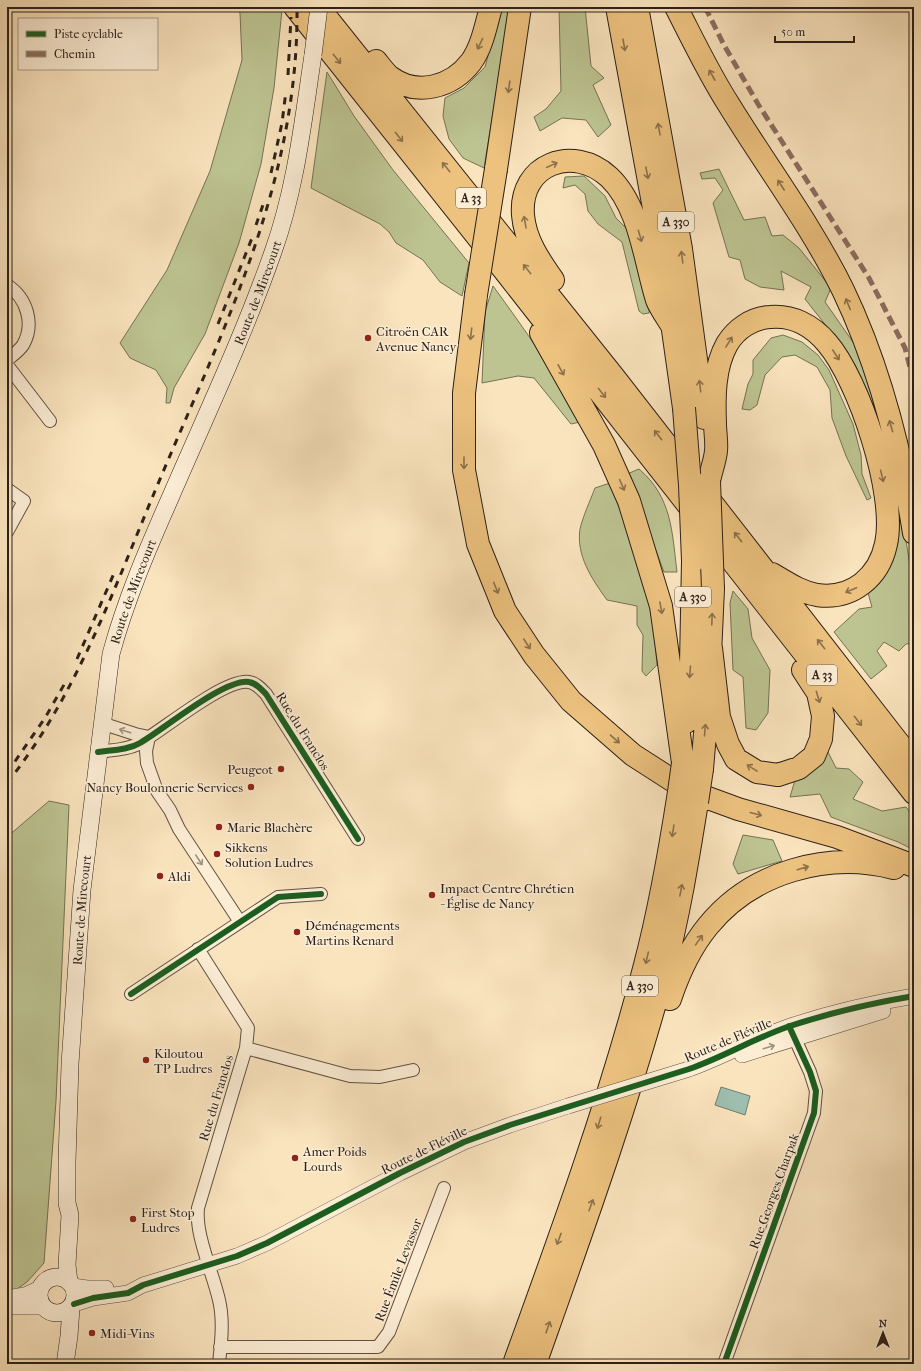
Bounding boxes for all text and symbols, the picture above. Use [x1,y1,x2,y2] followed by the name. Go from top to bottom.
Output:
[18,18,158,70] legend
[775,18,854,44] scale bar
[781,25,805,39] text: 50 m
[54,27,123,41] text: Piste cyclable
[476,38,483,50] one-way arrow
[620,38,628,51] one-way arrow
[54,47,95,61] text: Chemin
[332,54,341,65] one-way arrow
[708,70,716,82] one-way arrow
[505,80,513,93] one-way arrow
[655,123,663,136] one-way arrow
[395,131,403,142] one-way arrow
[546,161,558,168] one-way arrow
[442,162,451,173] one-way arrow
[644,166,652,179] one-way arrow
[777,180,785,191] one-way arrow
[456,188,486,208] road number: A 33
[658,212,694,232] road number: A 330
[520,216,528,229] one-way arrow
[637,230,644,243] one-way arrow
[230,238,284,347] street label: Route de Mirecourt
[678,251,686,264] one-way arrow
[523,264,532,275] one-way arrow
[844,298,851,310] one-way arrow
[375,324,457,354] place label: Citroën CAR Avenue Nancy
[467,327,475,340] one-way arrow
[363,333,373,343] marker: Citroën CAR Avenue Nancy
[725,337,733,348] one-way arrow
[832,349,840,361] one-way arrow
[558,364,566,376] one-way arrow
[696,380,704,393] one-way arrow
[597,388,606,399] one-way arrow
[887,420,894,433] one-way arrow
[654,429,663,440] one-way arrow
[460,456,468,469] one-way arrow
[878,469,886,482] one-way arrow
[618,478,626,490] one-way arrow
[734,532,743,543] one-way arrow
[107,536,159,646] street label: Route de Mirecourt
[493,582,501,594] one-way arrow
[675,587,711,607] road number: A 330
[845,587,857,595] one-way arrow
[658,602,666,615] one-way arrow
[708,613,715,626] one-way arrow
[523,638,531,649] one-way arrow
[817,638,825,649] one-way arrow
[687,665,694,678] one-way arrow
[807,665,837,685] road number: A 33
[273,689,333,773] street label: Rue du Franclos
[815,690,822,703] one-way arrow
[854,715,862,726] one-way arrow
[702,724,709,737] one-way arrow
[118,727,131,734] one-way arrow
[609,734,620,743] one-way arrow
[227,762,273,777] place label: Peugeot
[276,764,286,774] marker: Peugeot
[746,764,758,772] one-way arrow
[86,780,243,795] place label: Nancy Boulonnerie Services
[246,782,256,792] marker: Nancy Boulonnerie Services
[749,811,762,818] one-way arrow
[227,820,313,835] place label: Marie Blachère
[214,822,224,832] marker: Marie Blachère
[669,824,677,837] one-way arrow
[225,840,313,870] place label: Sikkens Solution Ludres
[212,849,222,859] marker: Sikkens Solution Ludres
[69,854,94,966] street label: Route de Mirecourt
[195,854,203,865] one-way arrow
[796,863,809,871] one-way arrow
[167,869,191,884] place label: Aldi
[155,871,165,881] marker: Aldi
[440,881,575,911] place label: Impact Centre Chrétien - Église de Nancy
[678,884,686,897] one-way arrow
[427,890,437,900] marker: Impact Centre Chrétien - Église de Nancy
[305,918,400,948] place label: Déménagements Martins Renard
[292,927,302,937] marker: Déménagements Martins Renard
[695,935,703,946] one-way arrow
[643,952,650,965] one-way arrow
[622,976,658,996] road number: A 330
[682,1015,775,1065] street label: Route de Fléville
[762,1042,774,1050] one-way arrow
[154,1046,212,1076] place label: Kiloutou TP Ludres
[196,1053,236,1143] street label: Rue du Franclos
[141,1055,151,1065] marker: Kiloutou TP Ludres
[595,1117,602,1130] one-way arrow
[378,1122,470,1177] street label: Route de Fléville
[746,1131,802,1251] street label: Rue Georges Charpak
[302,1144,367,1174] place label: Amer Poids Lourds
[290,1153,300,1163] marker: Amer Poids Lourds
[587,1199,595,1211] one-way arrow
[141,1205,195,1235] place label: First Stop Ludres
[128,1214,138,1224] marker: First Stop Ludres
[371,1216,425,1324] street label: Rue Émile Levassor
[555,1232,563,1244] one-way arrow
[863,1313,903,1353] north arrow
[879,1317,888,1330] text: N
[544,1322,552,1334] one-way arrow
[100,1326,155,1341] place label: Midi-Vins
[87,1328,97,1338] marker: Midi-Vins

